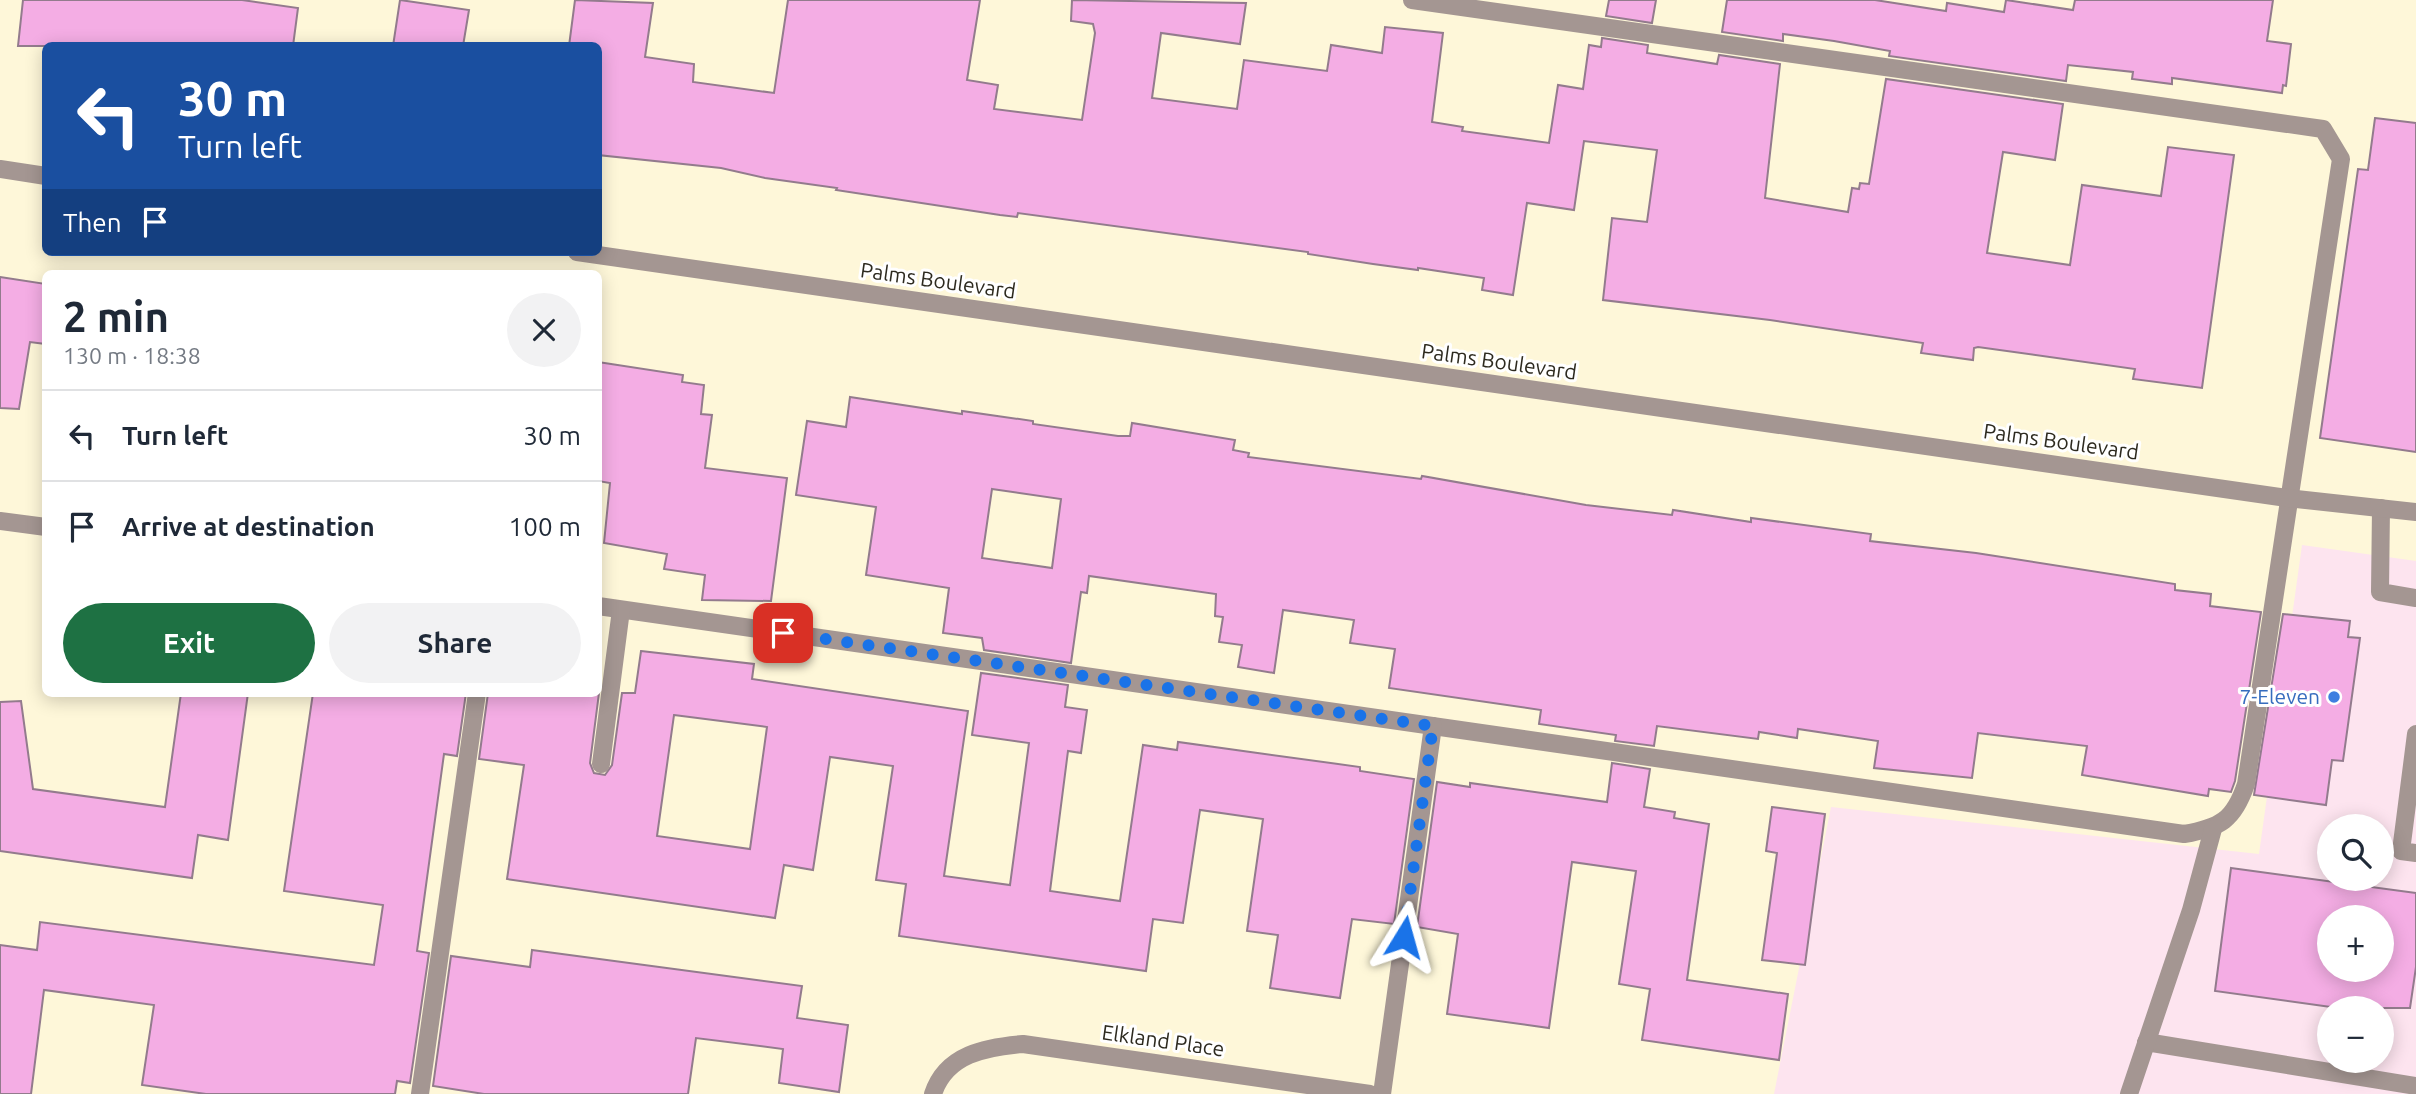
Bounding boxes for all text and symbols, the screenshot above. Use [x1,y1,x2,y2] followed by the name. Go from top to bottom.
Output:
[63,70,154,161] icon: left
[178,70,287,125] text: 30 m
[178,128,302,164] text: Turn left
[136,203,174,241] icon: arrive
[63,208,122,237] text: Then
[859,257,1017,303] street label: Palms Boulevard
[63,293,169,340] text: 2 min
[507,293,581,367] button: close
[1420,338,1578,384] street label: Palms Boulevard
[63,343,201,368] text: 130 m · 18:38
[63,417,101,455] icon: left
[1982,418,2140,464] street label: Palms Boulevard
[122,421,228,450] text: Turn left
[523,421,581,450] text: 30 m
[63,508,101,546] icon: arrive
[122,512,375,541] text: Arrive at destination
[509,512,581,541] text: 100 m
[63,603,315,683] button: Exit
[329,603,581,683] button: Share
[753,603,813,663] pin
[764,614,802,652] icon: arrive
[2239,684,2320,708] place label: 7-Eleven
[2326,689,2342,705] marker: 7-Eleven
[2317,814,2394,1073] map controls
[2317,814,2394,891] button: search
[1367,900,1441,974] position arrow
[2317,905,2394,982] button: +
[2317,996,2394,1073] button: −
[1100,1020,1226,1060] street label: Elkland Place

